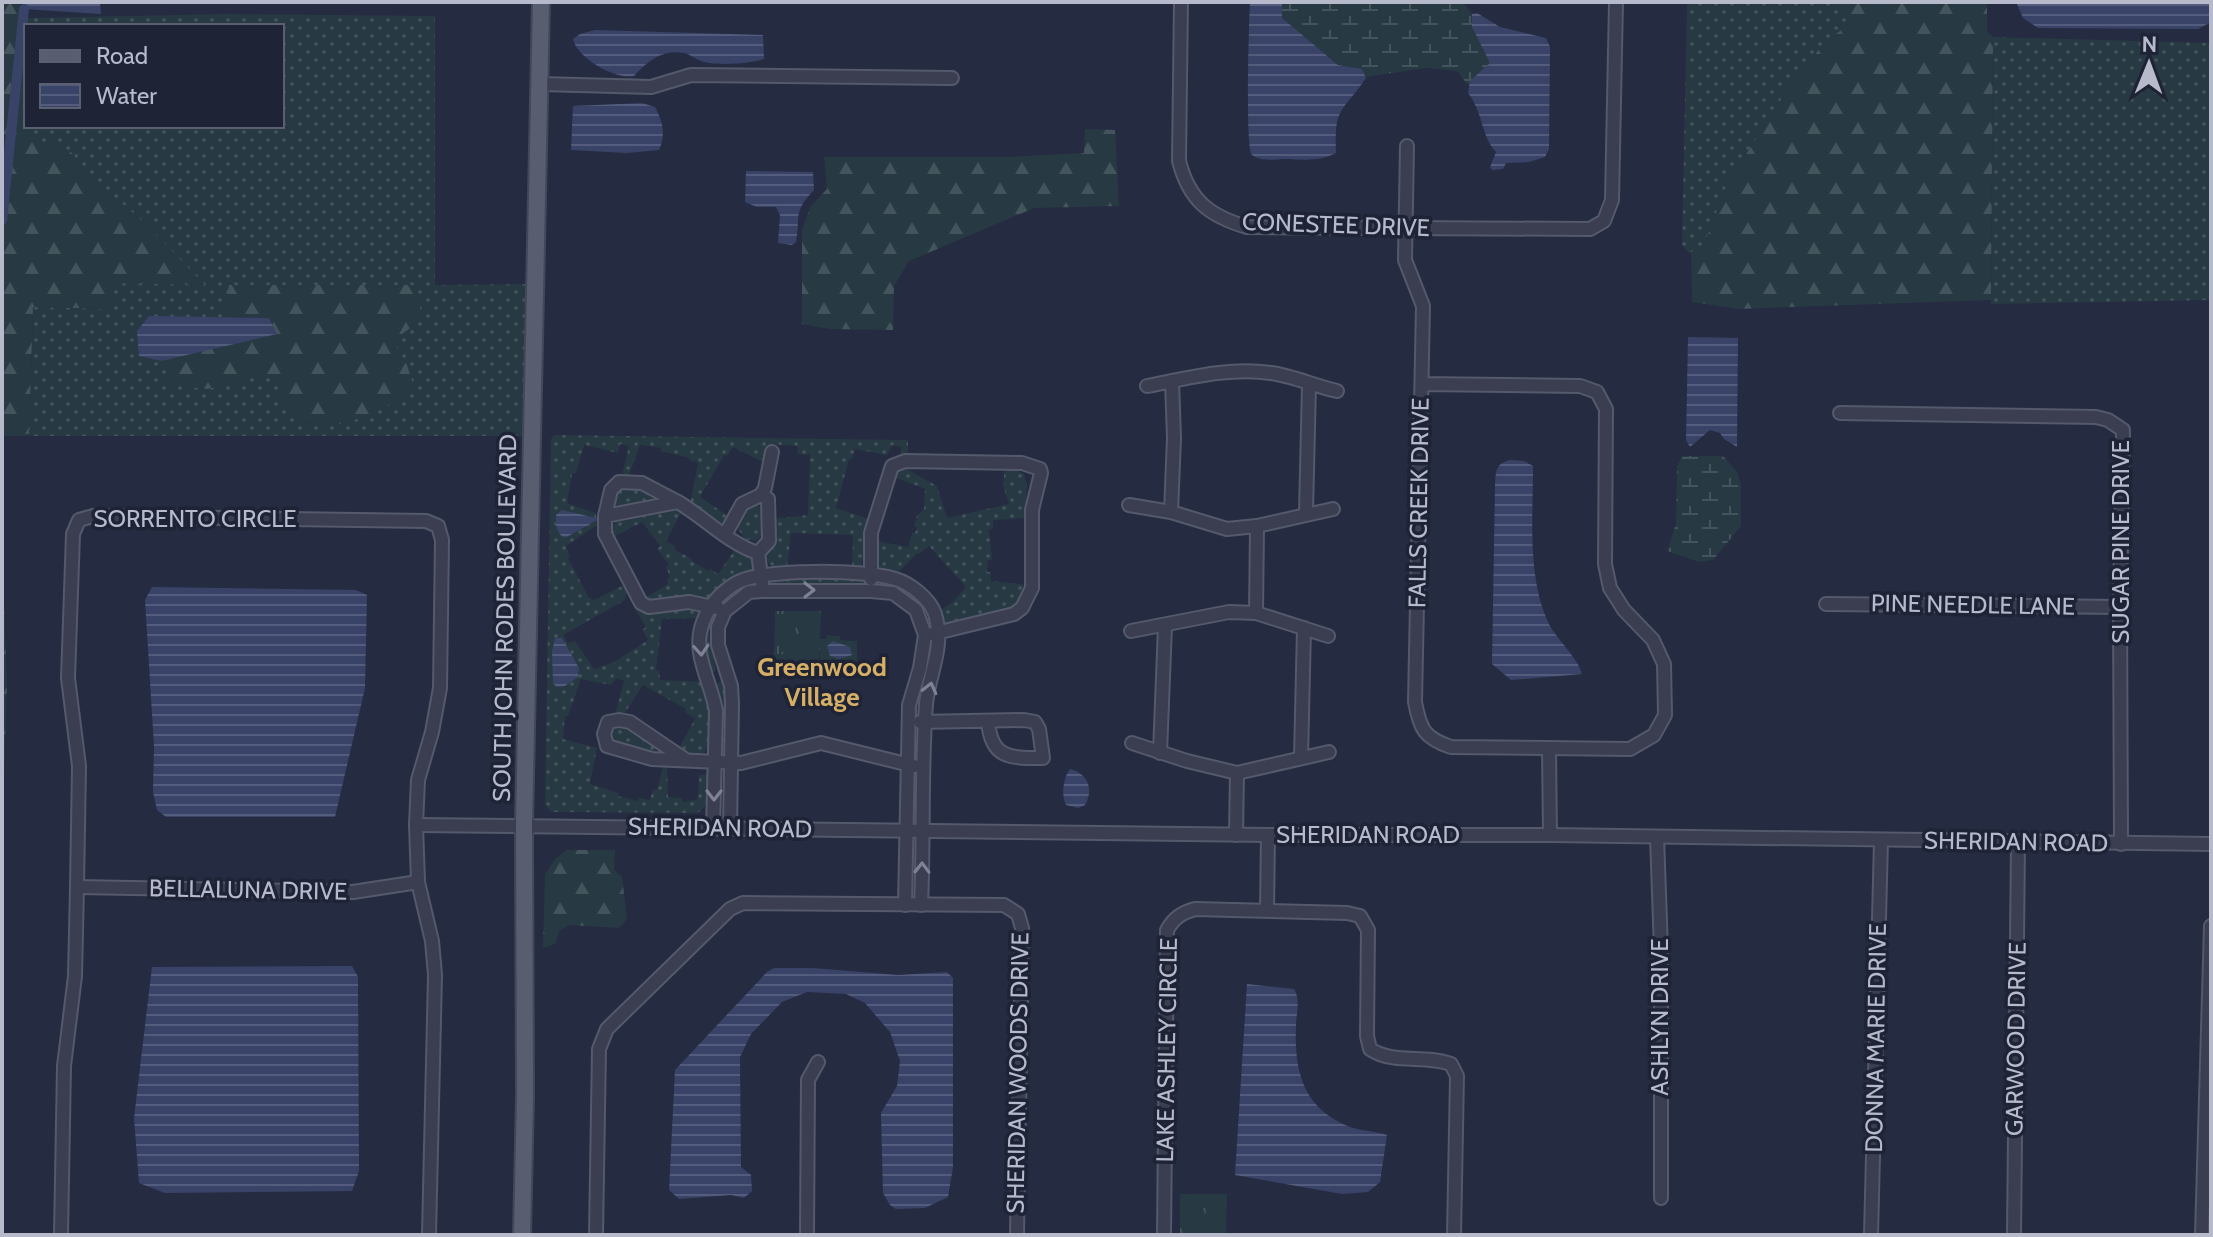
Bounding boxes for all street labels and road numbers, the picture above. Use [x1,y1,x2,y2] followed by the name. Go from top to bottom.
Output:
[1242,207,1430,242] street label: CONESTEE DRIVE
[1402,398,1435,608] street label: FALLS CREEK DRIVE
[487,434,522,802] street label: SOUTH JOHN RODES BOULEVARD
[2106,440,2135,644] street label: SUGAR PINE DRIVE
[93,504,297,533] street label: SORRENTO CIRCLE
[1871,588,2075,621] street label: PINE NEEDLE LANE
[628,811,812,844] street label: SHERIDAN ROAD
[1276,820,1460,849] street label: SHERIDAN ROAD
[1924,825,2108,858] street label: SHERIDAN ROAD
[149,873,347,906] street label: BELLALUNA DRIVE
[1859,923,1892,1153] street label: DONNA MARIE DRIVE
[1001,932,1034,1214] street label: SHERIDAN WOODS DRIVE
[1150,937,1183,1163] street label: LAKE ASHLEY CIRCLE
[1645,938,1674,1096] street label: ASHLYN DRIVE
[1999,942,2032,1136] street label: GARWOOD DRIVE

